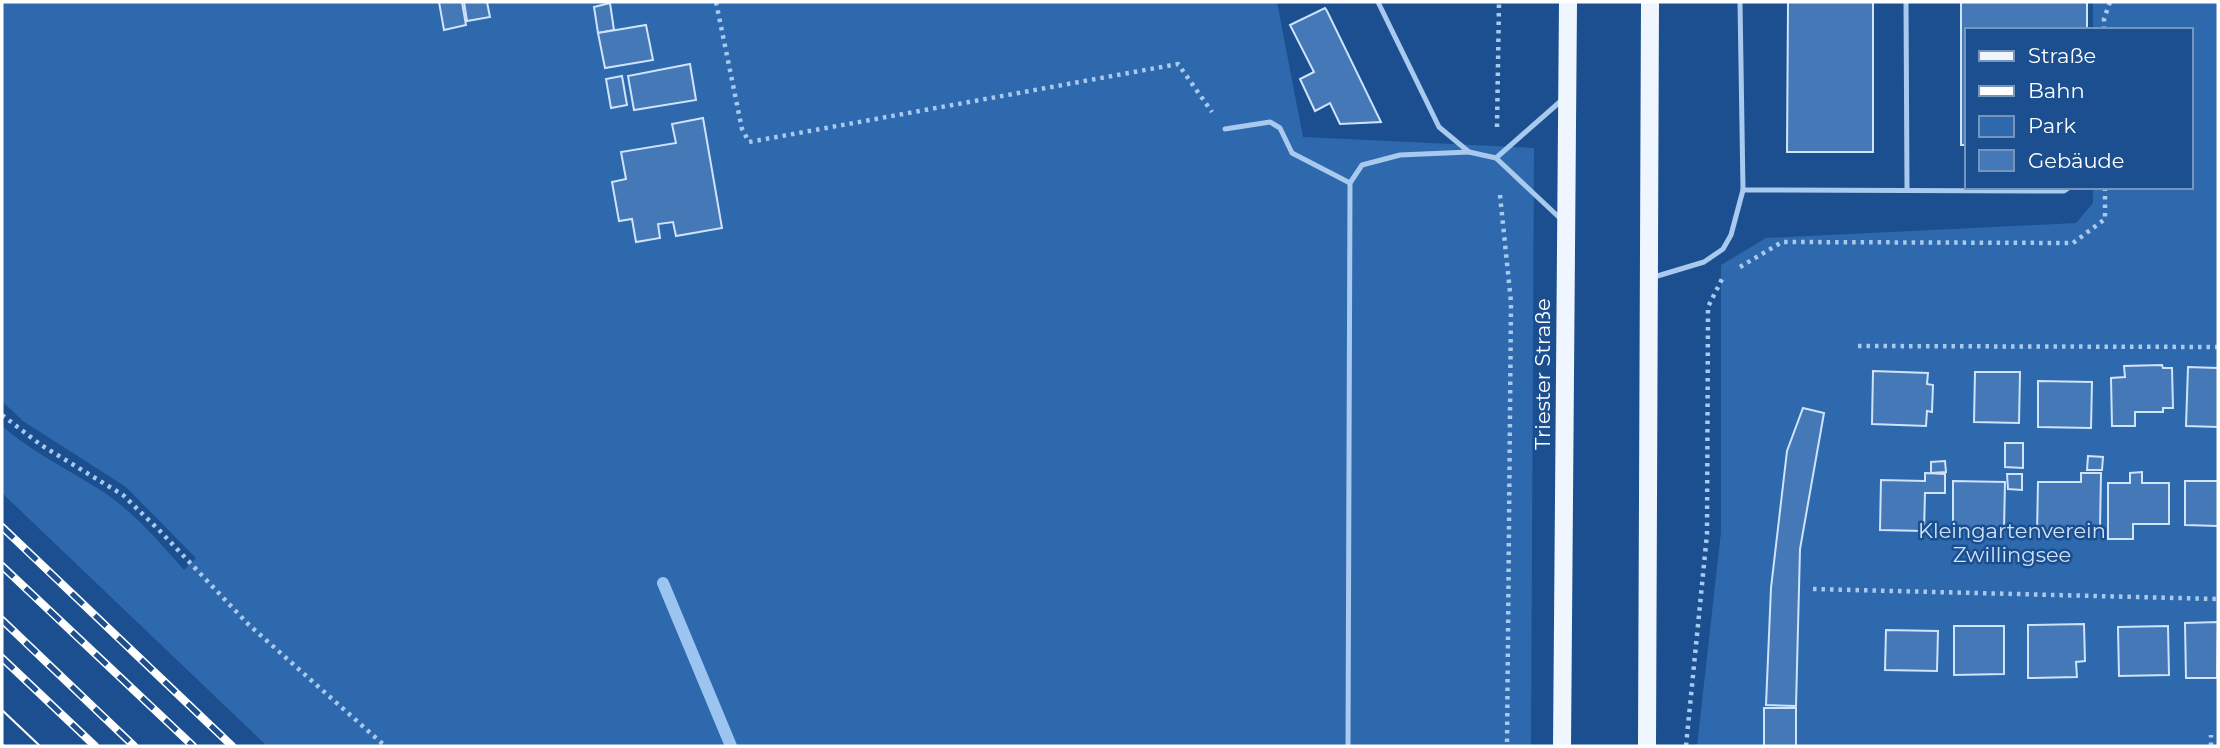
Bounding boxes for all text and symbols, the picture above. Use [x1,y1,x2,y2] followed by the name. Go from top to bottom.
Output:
[1965,28,2192,189] legend
[2028,43,2096,68] text: Straße
[2028,78,2085,103] text: Bahn
[2028,113,2076,138] text: Park
[2028,148,2125,173] text: Gebäude
[1530,298,1555,450] street label: Triester Straße
[1918,518,2106,567] park label: Kleingartenverein Zwillingsee

